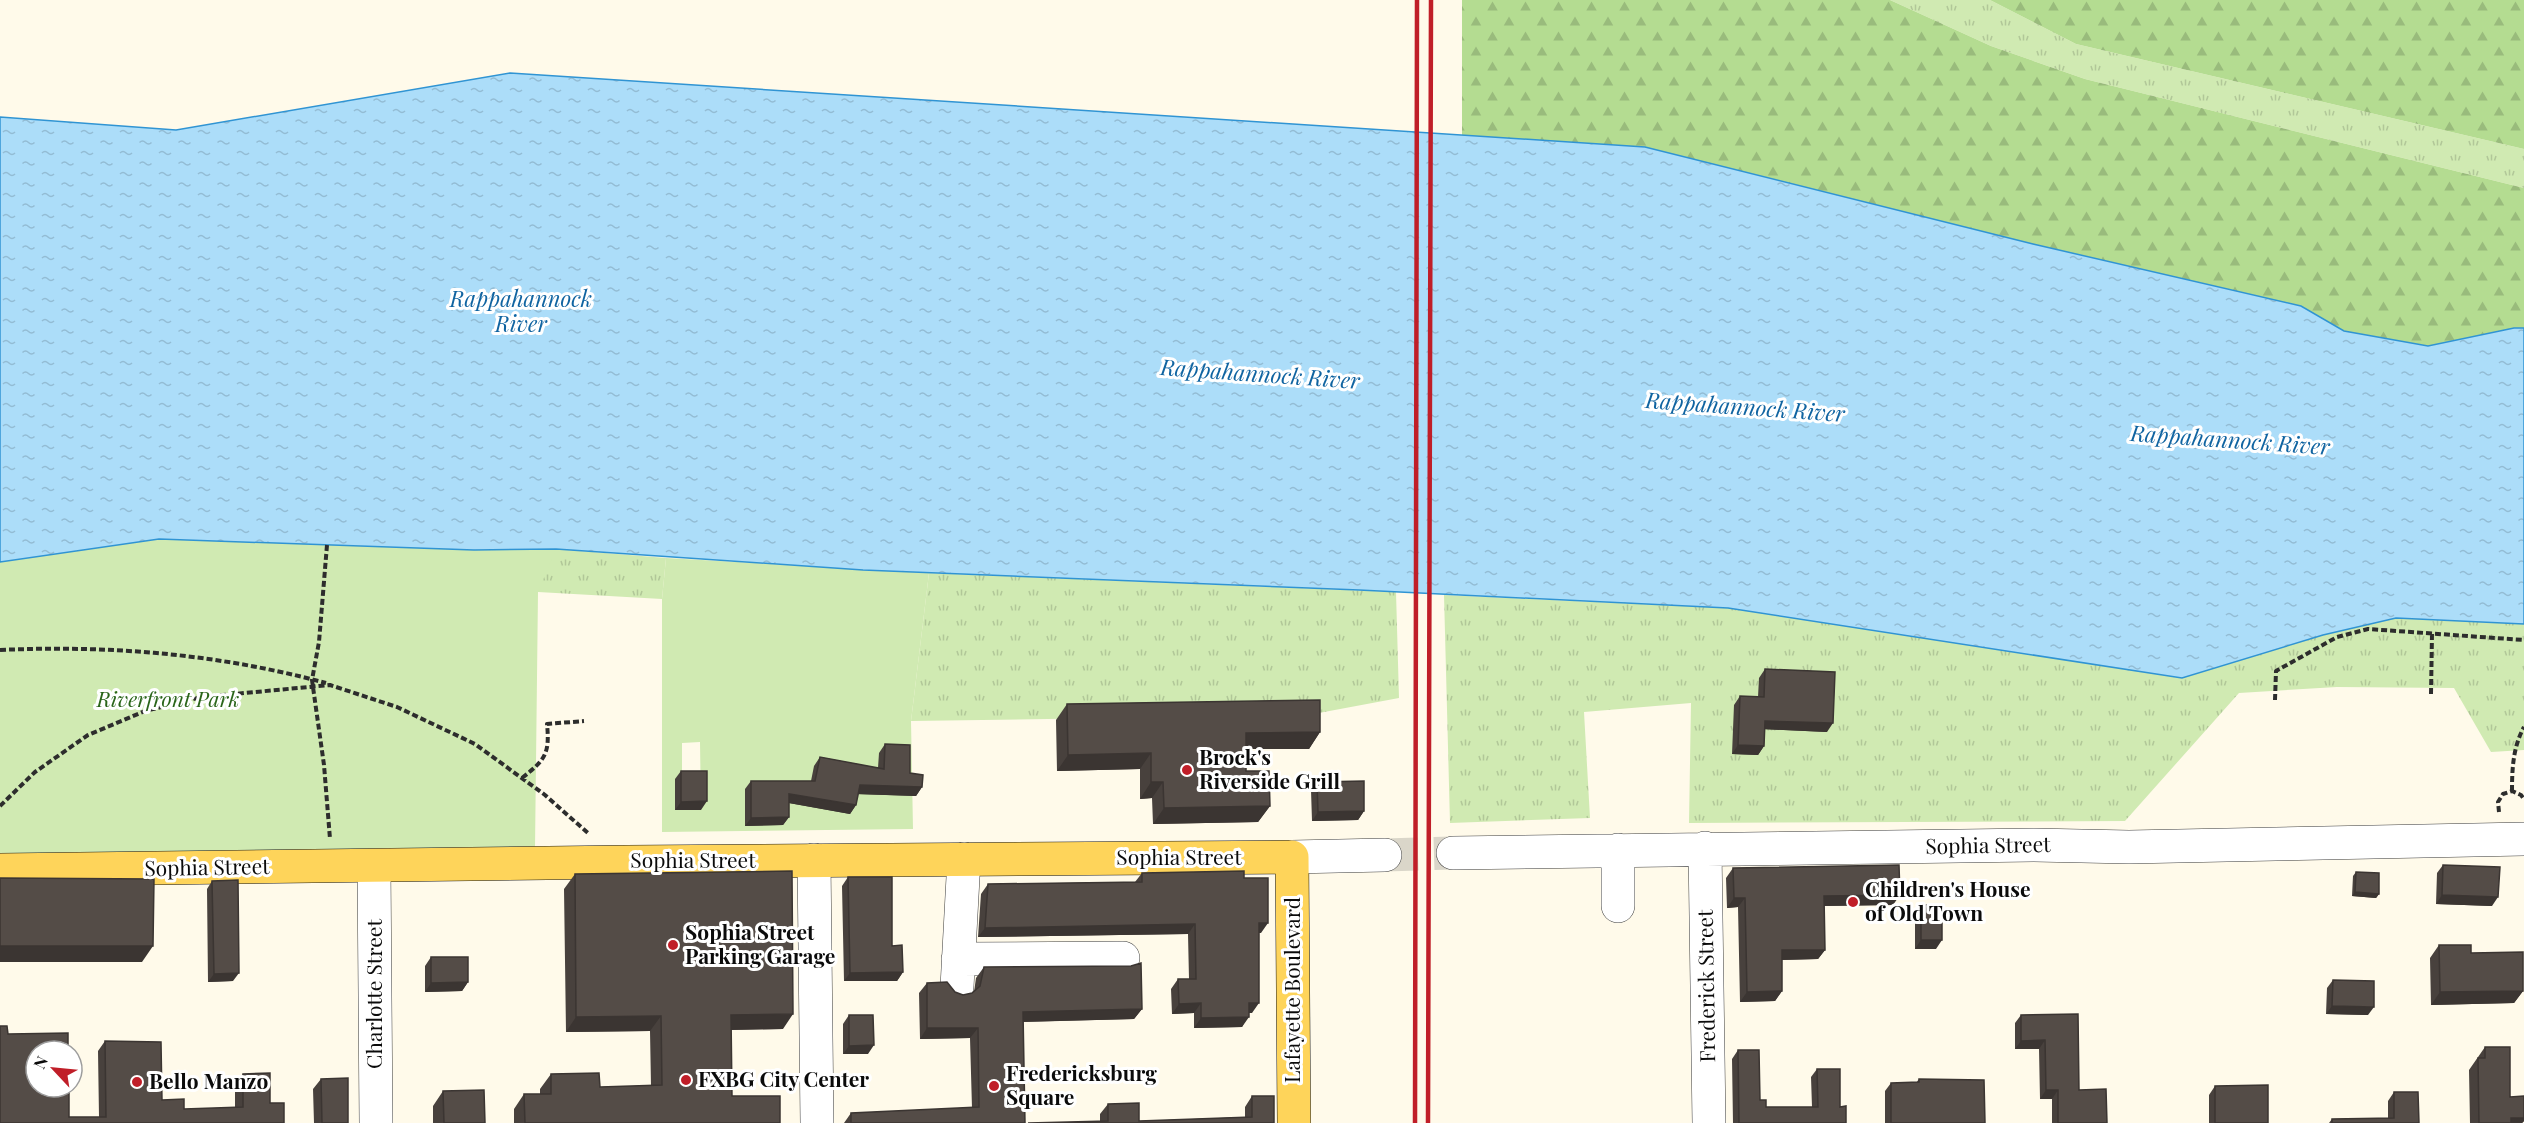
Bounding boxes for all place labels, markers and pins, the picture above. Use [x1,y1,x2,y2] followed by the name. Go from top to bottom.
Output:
[1199,742,1341,794] place label: Brock's Riverside Grill
[1180,763,1194,777] marker: Brock's Riverside Grill
[1865,874,2030,926] place label: Children's House of Old Town
[1846,895,1860,909] marker: Children's House of Old Town
[685,917,835,969] place label: Sophia Street Parking Garage
[666,938,680,952] marker: Sophia Street Parking Garage
[1006,1058,1157,1110] place label: Fredericksburg Square
[698,1064,869,1092] place label: FXBG City Center
[149,1066,268,1094] place label: Bello Manzo
[679,1073,693,1087] marker: FXBG City Center
[130,1075,144,1089] marker: Bello Manzo
[987,1079,1001,1093] marker: Fredericksburg Square

